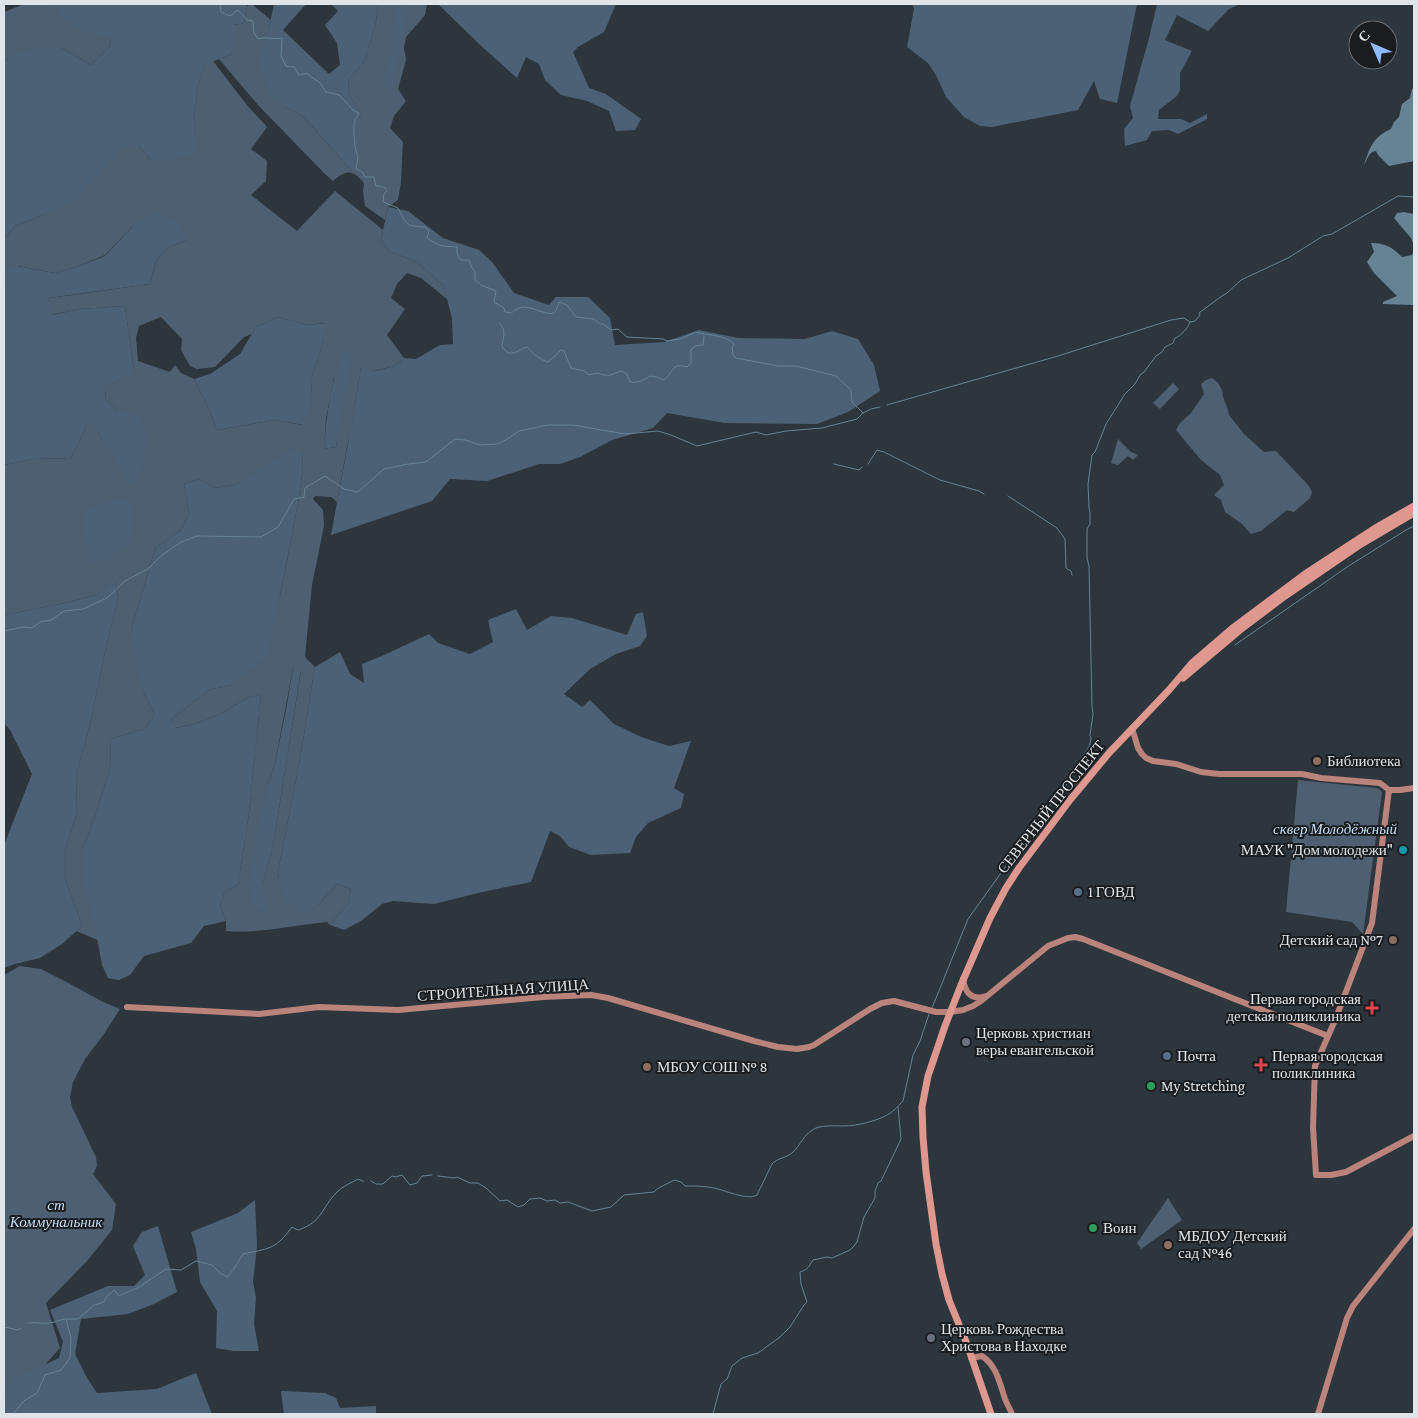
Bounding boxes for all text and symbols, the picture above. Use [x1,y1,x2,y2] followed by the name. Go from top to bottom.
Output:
[1348,20,1398,70] north arrow
[1355,27,1373,45] text: С
[994,738,1108,876] street label: СЕВЕРНЫЙ ПРОСПЕКТ
[1327,753,1401,769] place label: Библиотека
[1311,755,1323,767] marker: Библиотека
[1273,821,1397,837] park label: сквер Молодёжный
[1241,842,1393,858] place label: МАУК "Дом молодежи"
[1397,844,1409,856] marker: МАУК "Дом молодежи"
[1088,884,1135,900] place label: 1 ГОВД
[1072,886,1084,898] marker: 1 ГОВД
[1280,932,1383,948] place label: Детский сад №7
[1387,934,1399,946] marker: Детский сад №7
[416,976,590,1004] street label: СТРОИТЕЛЬНАЯ УЛИЦА
[1226,991,1361,1024] place label: Первая городская детская поликлиника
[1365,1001,1379,1015] marker: Первая городская детская поликлиника
[976,1025,1094,1058] place label: Церковь христиан веры евангельской
[960,1036,972,1048] marker: Церковь христиан веры евангельской
[1177,1048,1216,1064] place label: Почта
[1272,1048,1383,1081] place label: Первая городская поликлиника
[1161,1050,1173,1062] marker: Почта
[1254,1058,1268,1072] marker: Первая городская поликлиника
[657,1059,768,1075] place label: МБОУ СОШ № 8
[641,1061,653,1073] marker: МБОУ СОШ № 8
[1161,1078,1245,1095] place label: My Stretching
[1145,1080,1157,1092] marker: My Stretching
[9,1197,103,1230] park label: ст Коммунальник
[1103,1220,1137,1236] place label: Воин
[1087,1222,1099,1234] marker: Воин
[1178,1228,1287,1261] place label: МБДОУ Детский сад №46
[1162,1239,1174,1251] marker: МБДОУ Детский сад №46
[941,1321,1067,1354] place label: Церковь Рождества Христова в Находке
[925,1332,937,1344] marker: Церковь Рождества Христова в Находке

